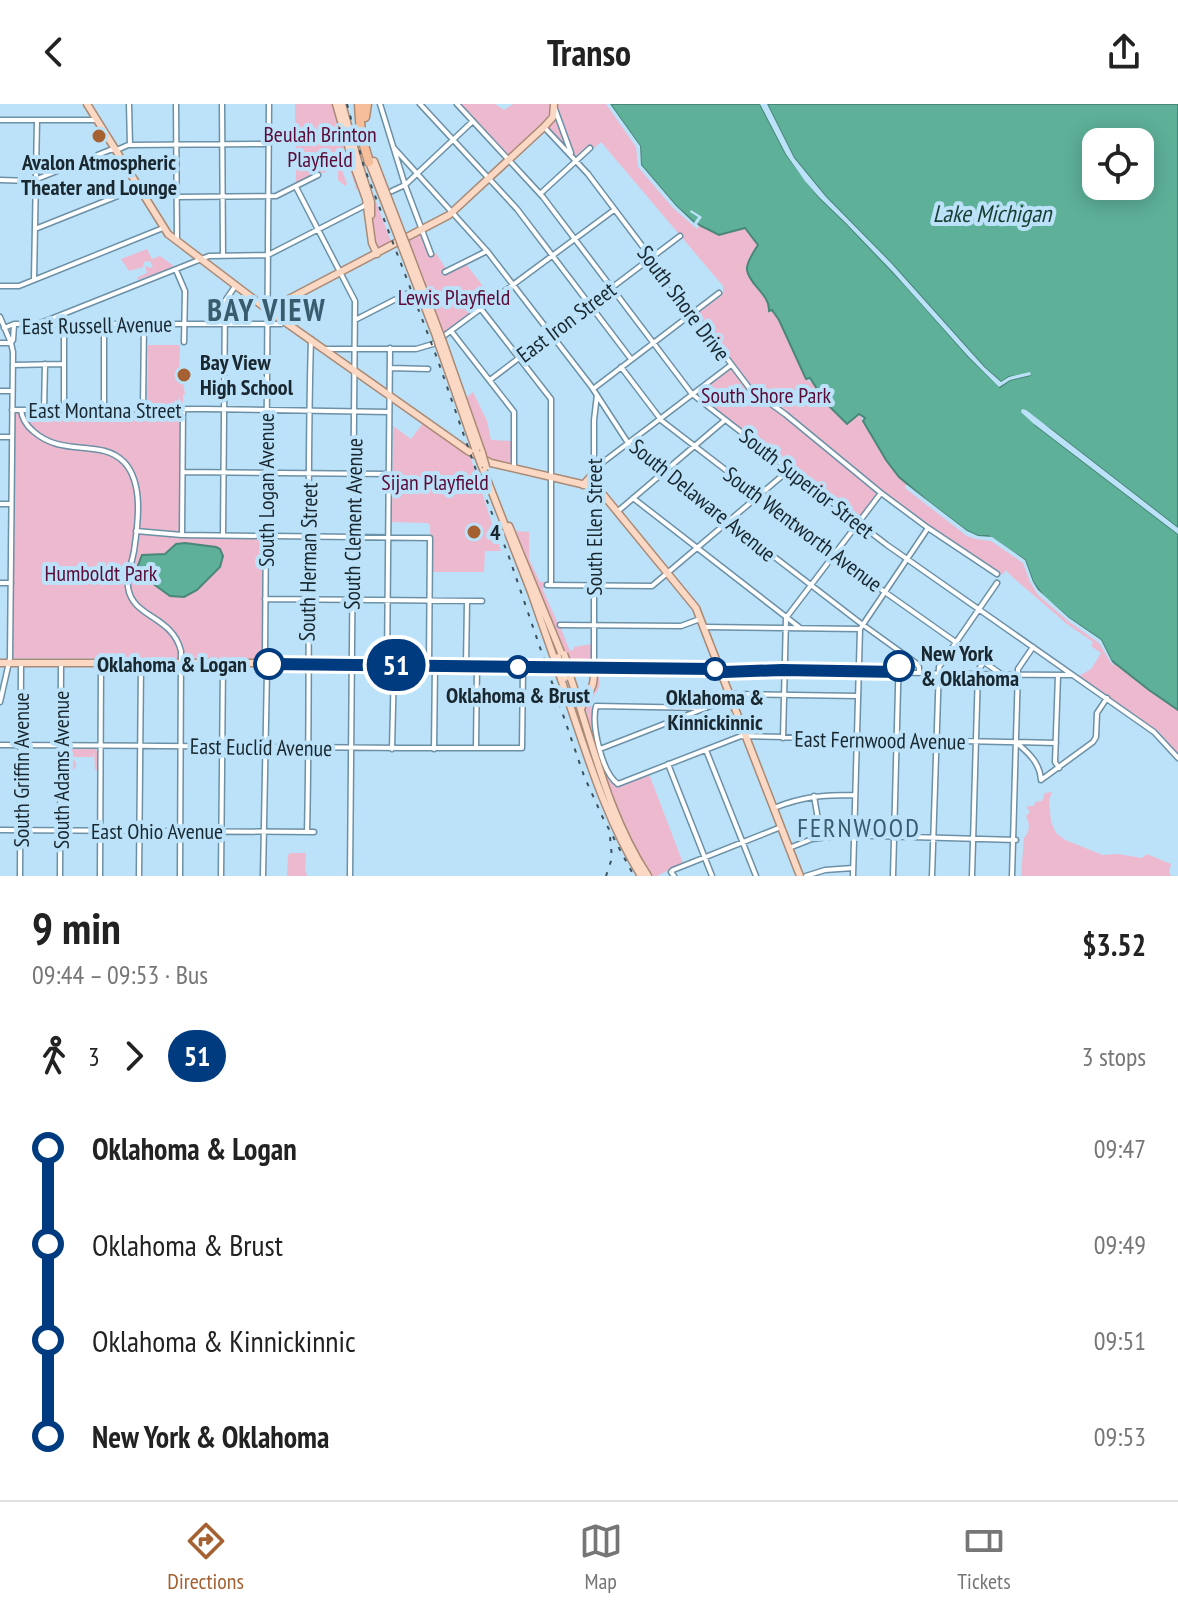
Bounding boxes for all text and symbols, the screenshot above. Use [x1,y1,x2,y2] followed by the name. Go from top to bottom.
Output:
[547,29,631,76] text: Transo
[32,30,76,74] icon: back
[1102,30,1146,74] icon: share
[263,120,377,173] park label: Beulah Brinton Playfield
[90,127,108,145] marker: Avalon Atmospheric Theater and Lounge
[1082,128,1154,200] map controls
[1082,128,1154,200] button: locate
[21,148,177,201] place label: Avalon Atmospheric Theater and Lounge
[933,198,1053,229] water label: Lake Michigan
[632,240,736,366] street label: South Shore Drive
[511,276,621,368] street label: East Iron Street
[398,283,510,311] park label: Lewis Playfield
[207,290,327,329] district label: BAY VIEW
[22,310,172,340] street label: East Russell Avenue
[200,348,294,401] place label: Bay View High School
[175,366,193,384] marker: Bay View High School
[701,381,831,409] park label: South Shore Park
[28,396,182,424] street label: East Montana Street
[252,413,280,567] street label: South Logan Avenue
[734,422,880,544] street label: South Superior Street
[624,432,782,568] street label: South Delaware Avenue
[338,438,368,610] street label: South Clement Avenue
[580,458,608,596] street label: South Ellen Street
[718,460,888,598] street label: South Wentworth Avenue
[381,468,489,496] park label: Sijan Playfield
[293,482,323,642] street label: South Herman Street
[490,518,501,546] place label: 4
[465,523,483,541] marker: 4
[45,559,158,587] park label: Humboldt Park
[360,639,432,691] line badge: 51
[921,639,1019,692] place label: New York & Oklahoma
[383,646,409,683] text: 51
[254,649,284,679] marker: Oklahoma & Logan
[97,650,247,678] place label: Oklahoma & Logan
[884,651,914,681] marker: New York & Oklahoma
[507,656,529,678] marker: Oklahoma & Brust
[704,658,726,680] marker: Oklahoma & Kinnickinnic
[446,681,591,709] place label: Oklahoma & Brust
[666,683,764,736] place label: Oklahoma & Kinnickinnic
[47,691,75,849] street label: South Adams Avenue
[7,692,35,848] street label: South Griffin Avenue
[794,725,966,755] street label: East Fernwood Avenue
[190,732,332,762] street label: East Euclid Avenue
[797,811,921,844] district label: FERNWOOD
[91,817,223,845] street label: East Ohio Avenue
[32,899,121,956] text: 9 min
[1082,925,1146,964] text: $3.52
[32,958,208,991] text: 09:44 – 09:53 · Bus
[32,1034,76,1078] icon: walk
[112,1034,156,1078] icon: forward
[184,1037,210,1074] text: 51
[88,1040,100,1073] text: 3
[1082,1040,1146,1073] text: 3 stops
[92,1129,297,1168] text: Oklahoma & Logan
[1094,1132,1146,1165] text: 09:47
[92,1225,283,1264] text: Oklahoma & Brust
[1094,1228,1146,1261] text: 09:49
[92,1321,356,1360] text: Oklahoma & Kinnickinnic
[1094,1324,1146,1357] text: 09:51
[92,1417,329,1456] text: New York & Oklahoma
[1094,1420,1146,1453] text: 09:53
[167,1519,244,1595] tab: Directions
[579,1519,623,1595] tab: Map
[957,1519,1011,1595] tab: Tickets

